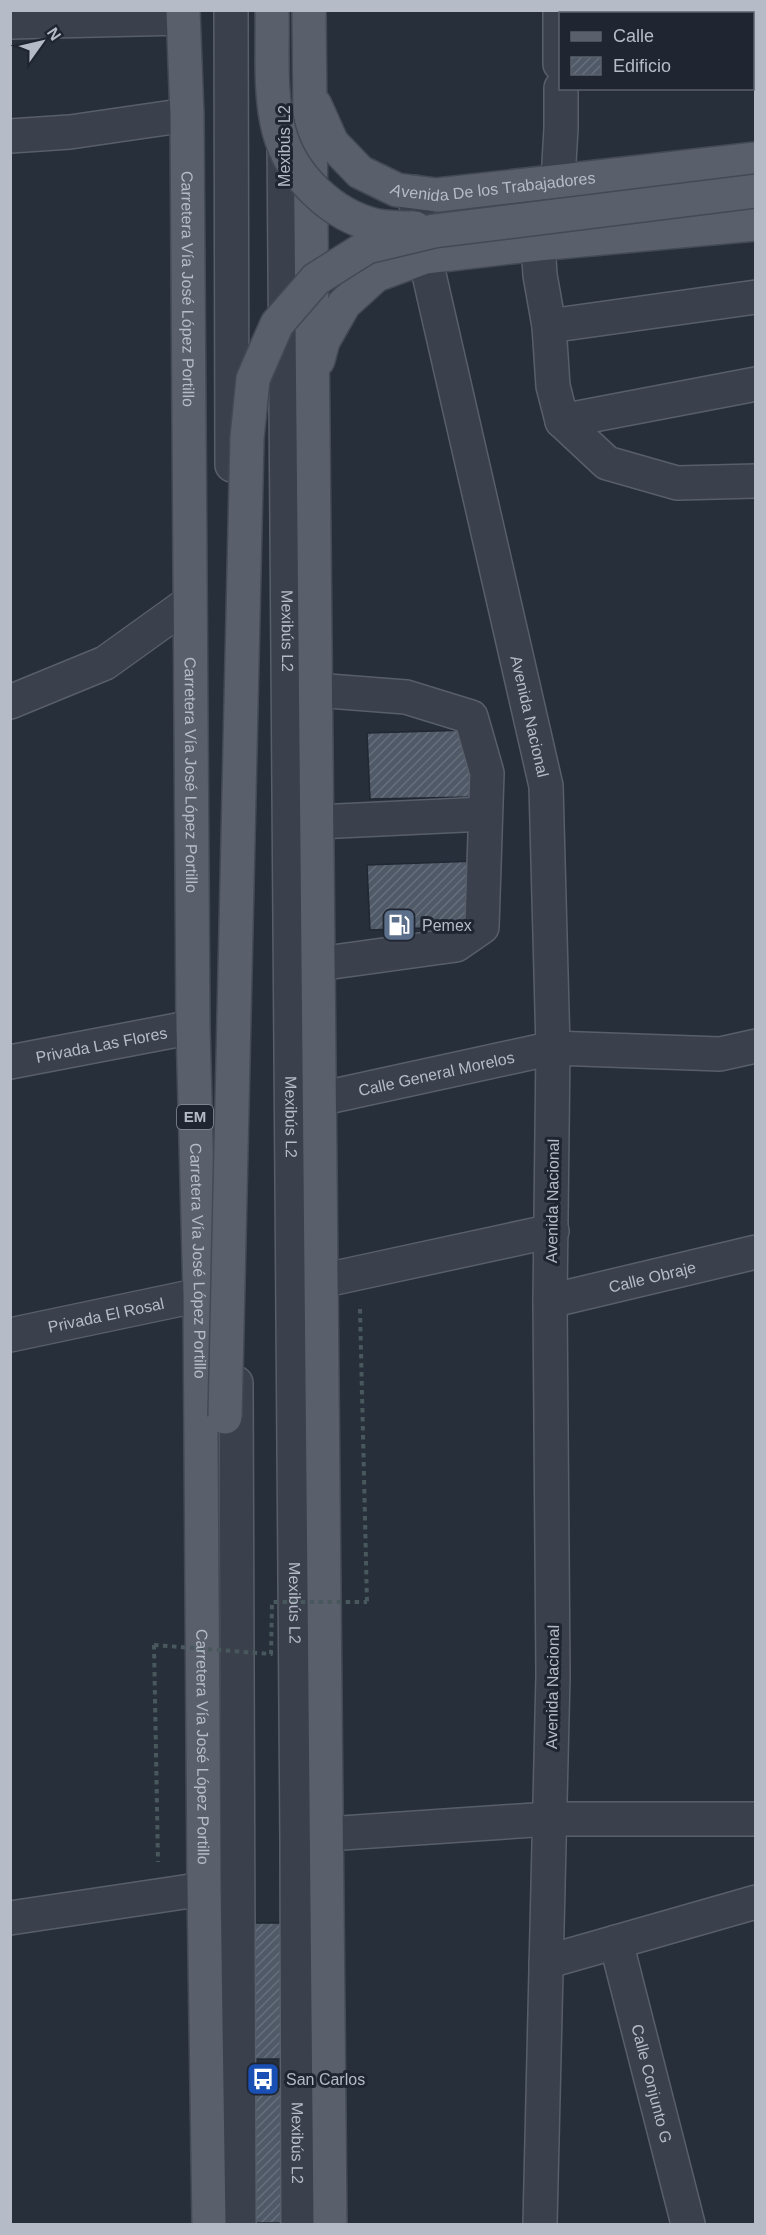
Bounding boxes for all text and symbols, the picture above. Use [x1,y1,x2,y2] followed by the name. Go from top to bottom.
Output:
[12,12,72,72] north arrow
[559,12,754,90] legend
[44,24,64,43] text: N
[613,26,654,46] text: Calle
[613,56,671,76] text: Edificio
[276,105,293,187] street label: Mexibús L2
[388,169,596,204] street label: Avenida De los Trabajadores
[178,171,197,407] street label: Carretera Vía José López Portillo
[278,590,296,672] street label: Mexibús L2
[507,654,552,779] street label: Avenida Nacional
[182,657,200,893] street label: Carretera Vía José López Portillo
[381,907,417,943] fuel station icon: Pemex
[422,917,472,934] place label: Pemex
[34,1024,169,1066] street label: Privada Las Flores
[357,1049,516,1099] street label: Calle General Morelos
[282,1076,300,1158] street label: Mexibús L2
[177,1105,213,1129] road number: EM
[543,1139,562,1263] street label: Avenida Nacional
[187,1143,209,1379] street label: Carretera Vía José López Portillo
[607,1259,698,1296] street label: Calle Obraje
[46,1295,166,1336] street label: Privada El Rosal
[286,1562,304,1644] street label: Mexibús L2
[543,1625,562,1749] street label: Avenida Nacional
[193,1629,212,1865] street label: Carretera Vía José López Portillo
[628,2022,675,2145] street label: Calle Conjunto G
[245,2061,281,2097] bus stop icon: San Carlos
[286,2071,365,2088] place label: San Carlos
[289,2102,306,2184] street label: Mexibús L2

